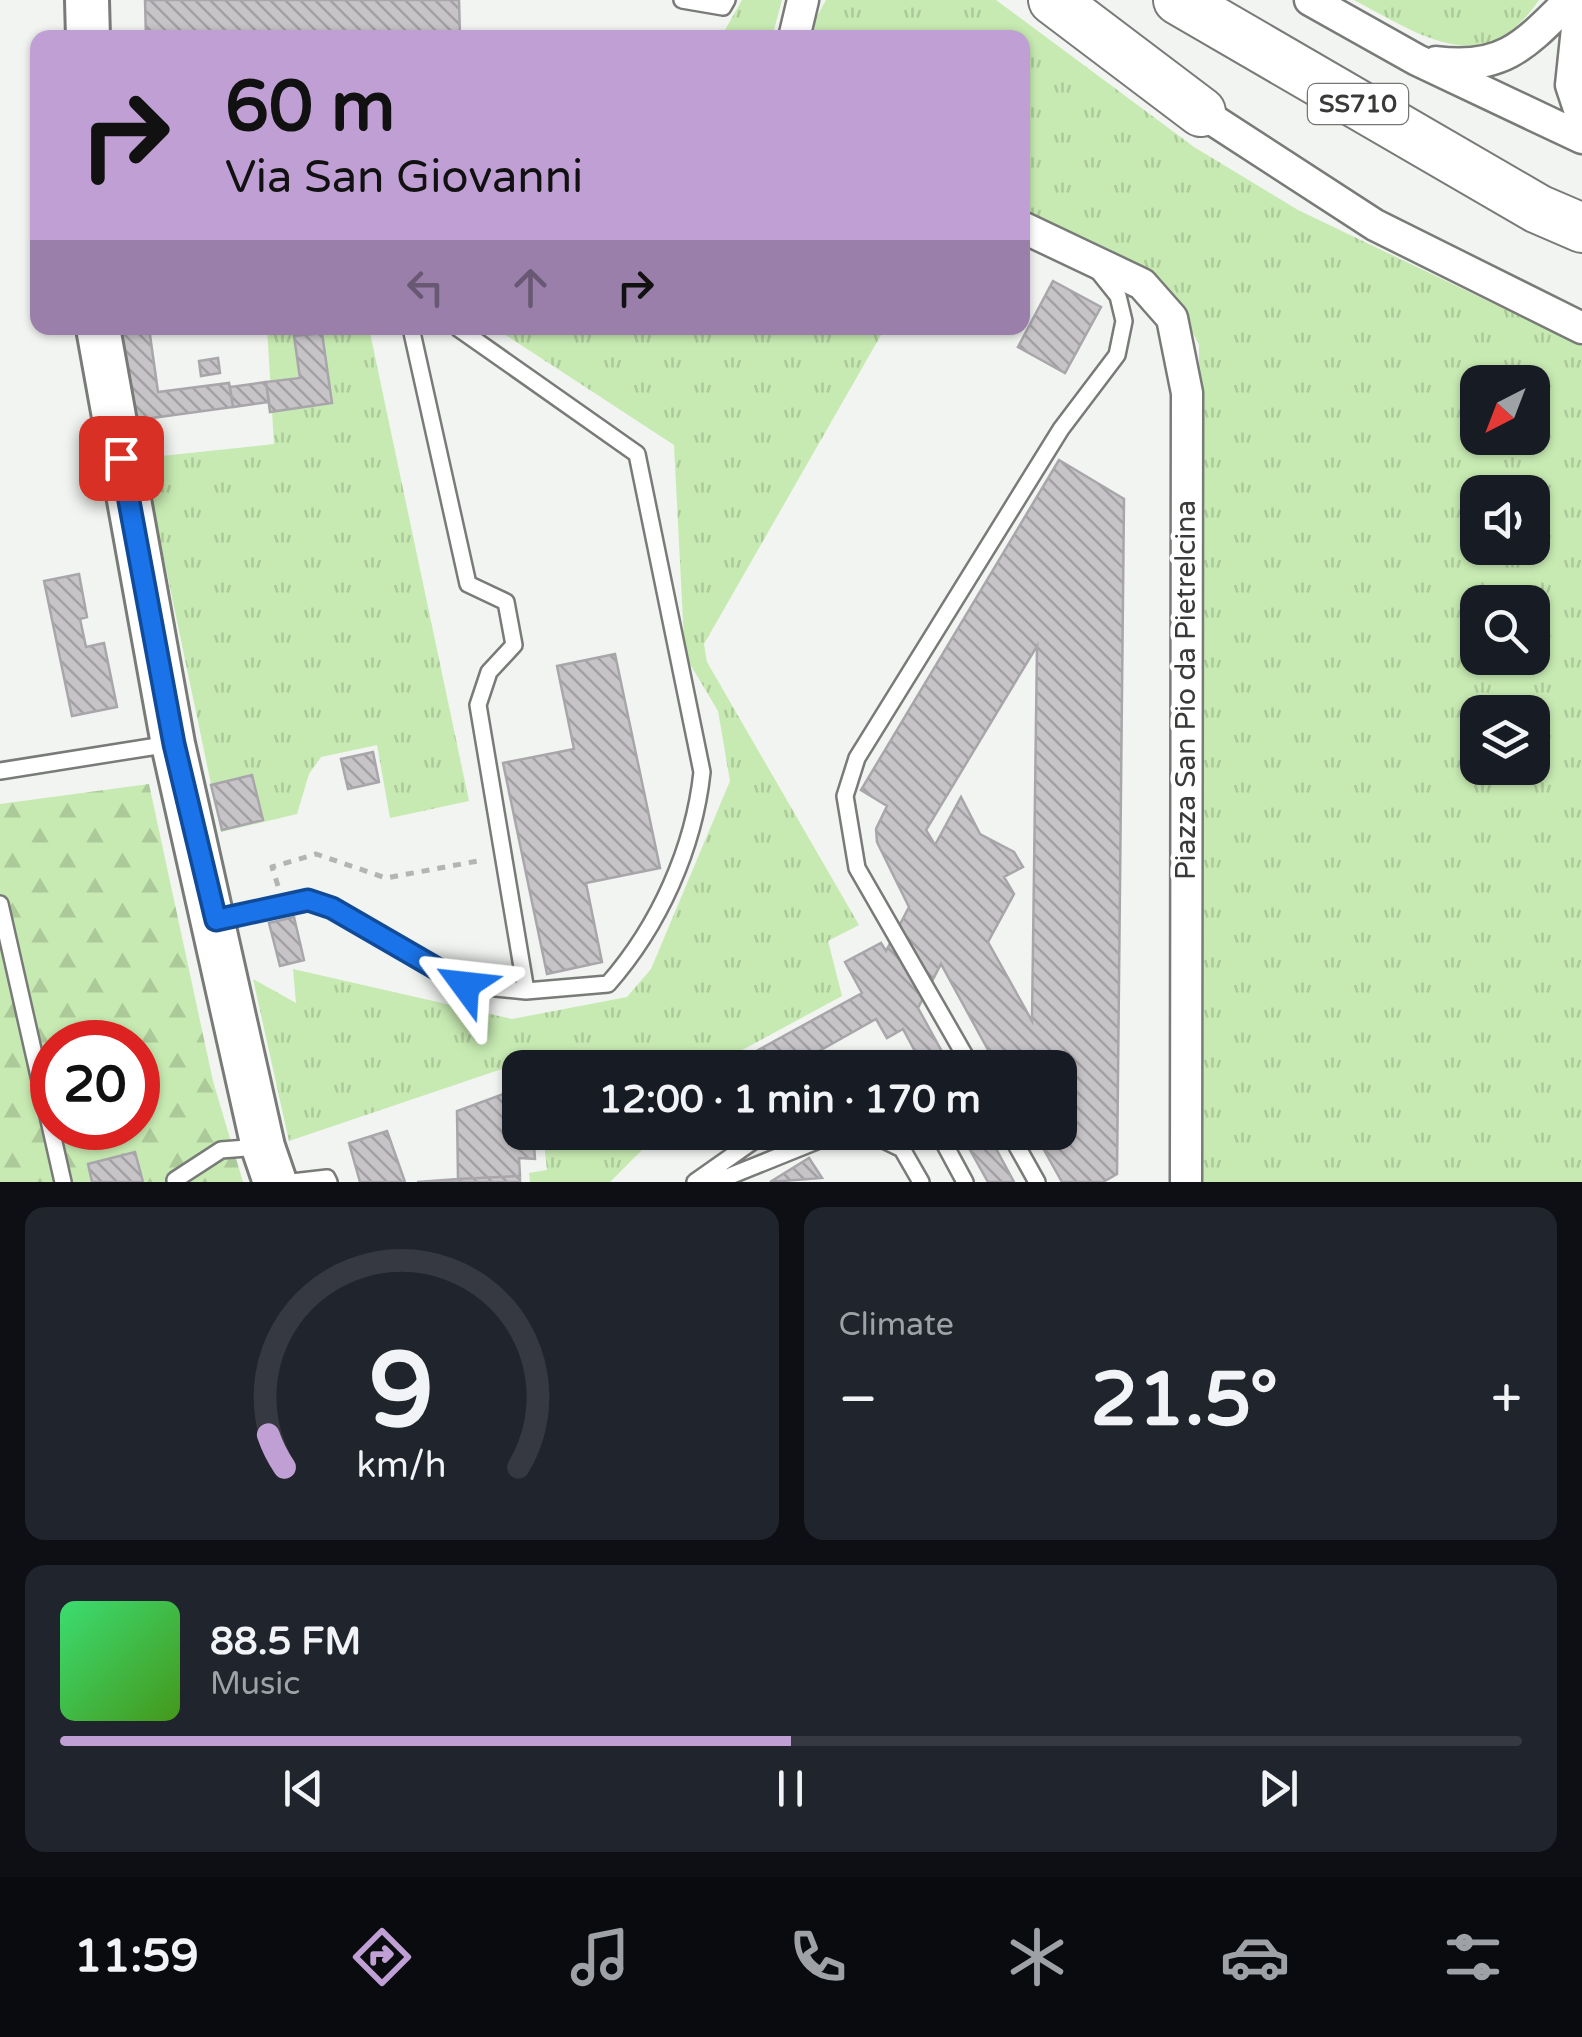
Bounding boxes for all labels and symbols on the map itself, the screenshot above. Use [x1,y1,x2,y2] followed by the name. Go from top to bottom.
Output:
[1308,84,1408,124] road number: SS710
[1460,365,1550,455] north arrow
[79,416,164,501] pin
[1169,500,1203,880] street label: Piazza San Pio da Pietrelcina
[413,933,517,1037] position arrow
[30,1020,160,1150] speed limit sign: 20

